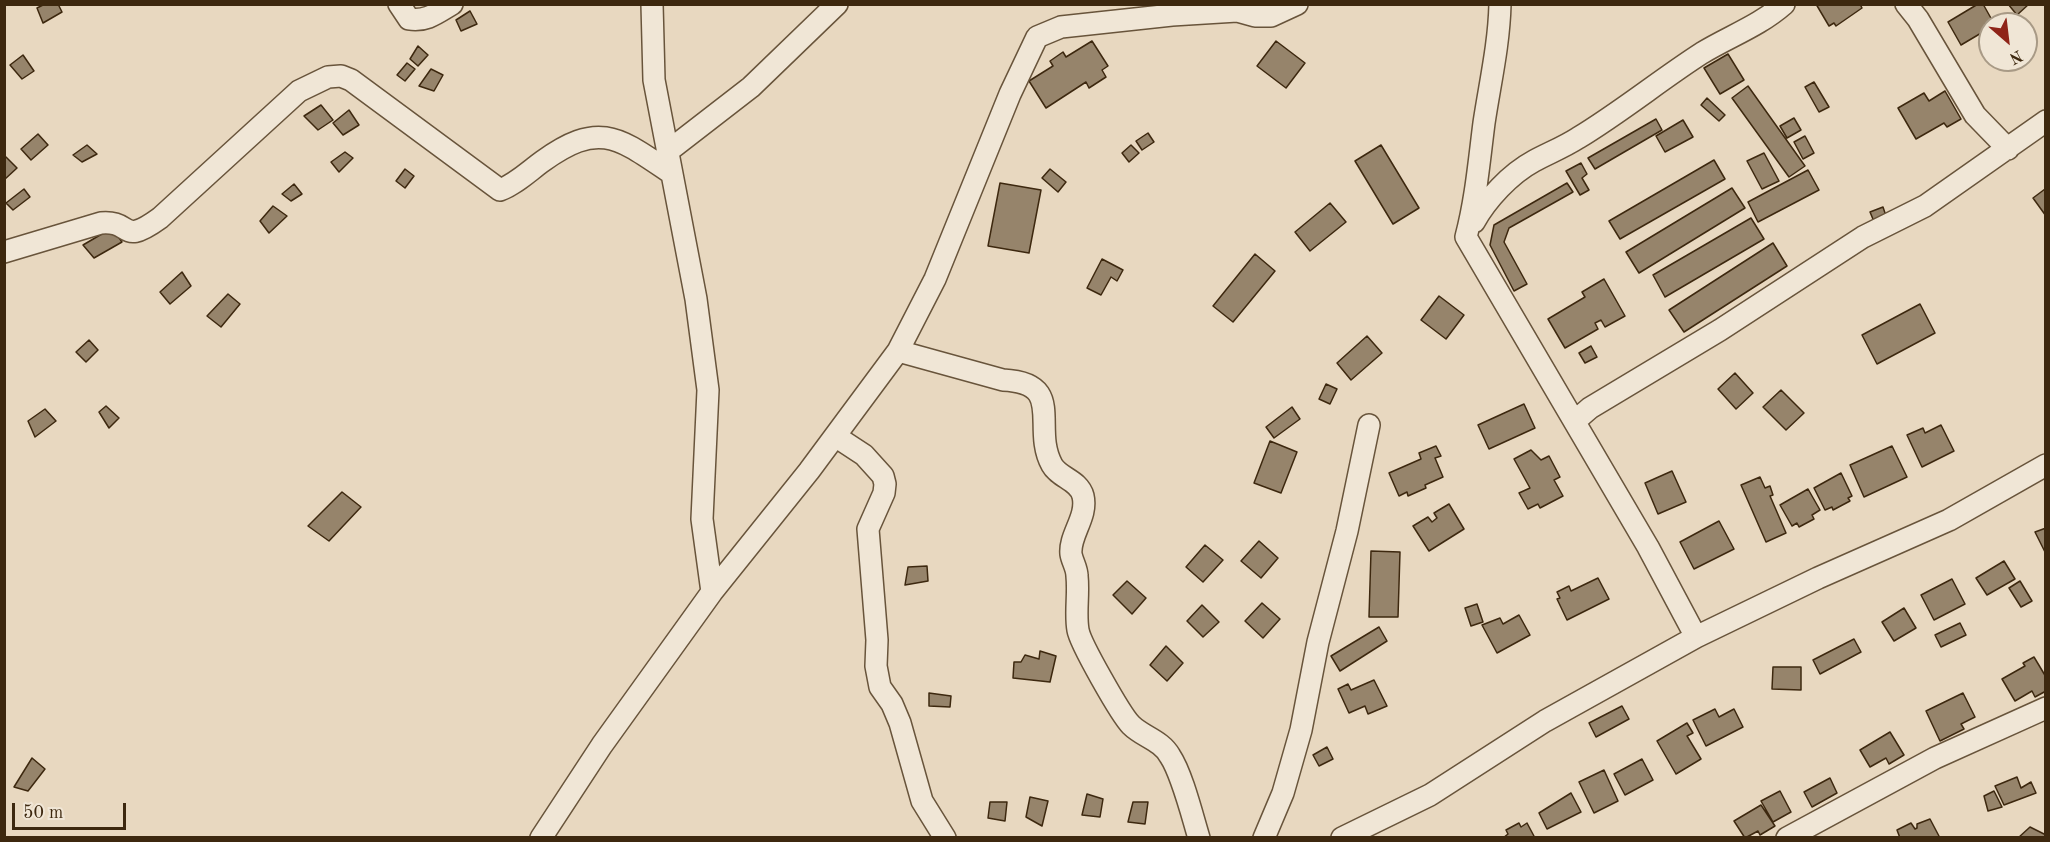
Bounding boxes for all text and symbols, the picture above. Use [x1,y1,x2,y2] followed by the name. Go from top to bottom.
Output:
[1978,12,2038,72] north arrow
[2006,46,2025,66] text: N
[15,791,129,829] scale bar
[23,804,63,822] text: 50 m

